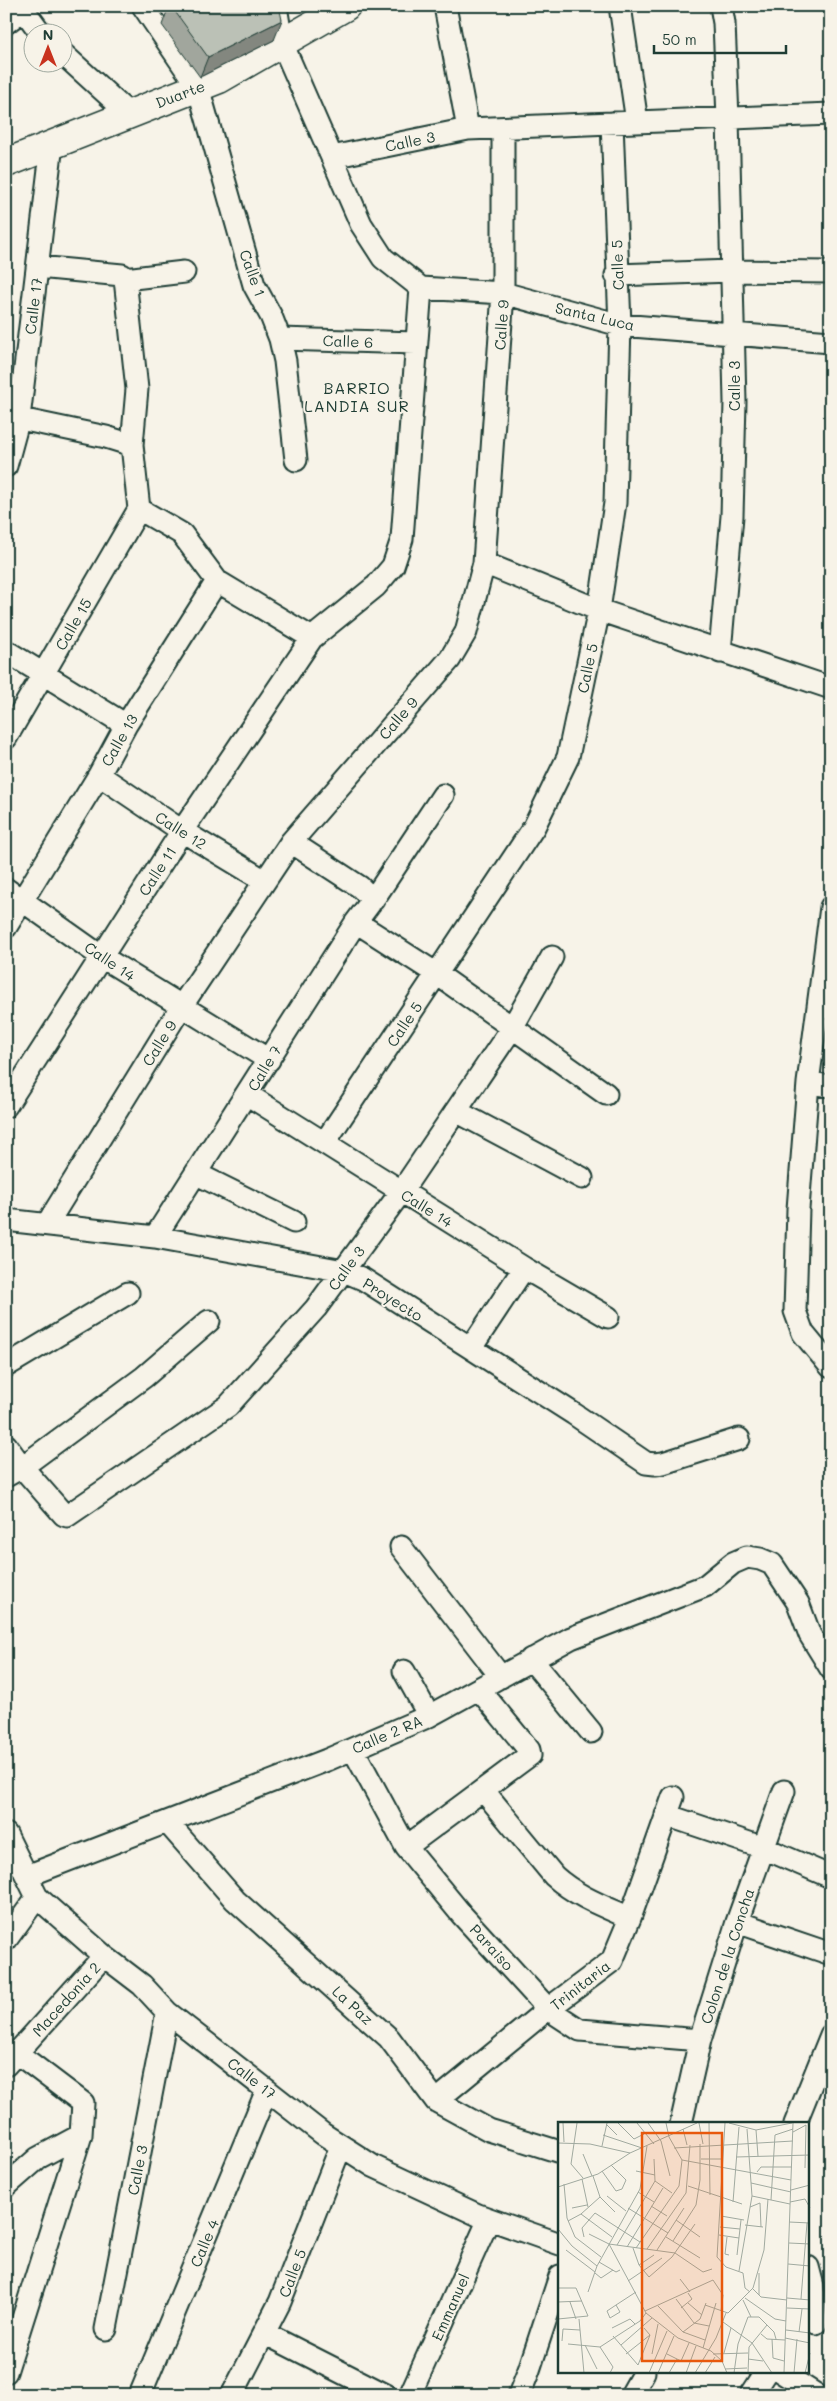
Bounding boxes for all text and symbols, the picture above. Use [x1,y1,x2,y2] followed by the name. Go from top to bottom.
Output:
[22,22,72,72] north arrow
[654,22,787,54] scale bar
[43,25,53,44] text: N
[662,29,697,49] text: 50 m
[152,75,208,113] street label: Duarte
[383,126,437,156] street label: Calle 3
[606,239,628,291] street label: Calle 5
[235,247,271,299] street label: Calle 1
[20,277,46,335] street label: Calle 17
[553,297,637,335] street label: Santa Luca
[489,299,513,351] street label: Calle 9
[322,330,374,352] street label: Calle 6
[724,361,744,411] street label: Calle 3
[304,377,410,416] district label: BARRIO LANDIA SUR
[50,594,96,654] street label: Calle 15
[572,641,602,695] street label: Calle 5
[374,692,422,744] street label: Calle 9
[96,710,142,770] street label: Calle 13
[152,806,210,854] street label: Calle 12
[134,842,180,900] street label: Calle 11
[81,937,139,985] street label: Calle 14
[382,998,426,1050] street label: Calle 5
[137,1016,181,1070] street label: Calle 9
[243,1041,285,1095] street label: Calle 7
[397,1184,457,1232] street label: Calle 14
[323,1242,369,1294] street label: Calle 3
[359,1273,427,1325] street label: Proyecto
[349,1710,425,1758] street label: Calle 2 RA
[696,1886,758,2026] street label: Colon de la Concha
[466,1919,518,1975] street label: Paraiso
[546,1955,614,2015] street label: Trinitaria
[27,1958,105,2040] street label: Macedonia 2
[328,1981,378,2029] street label: La Paz
[223,2053,281,2103] street label: Calle 17
[558,2122,810,2374] inset map
[122,2143,152,2197] street label: Calle 3
[185,2216,223,2270] street label: Calle 4
[274,2246,310,2300] street label: Calle 5
[426,2270,474,2344] street label: Emmanuel

